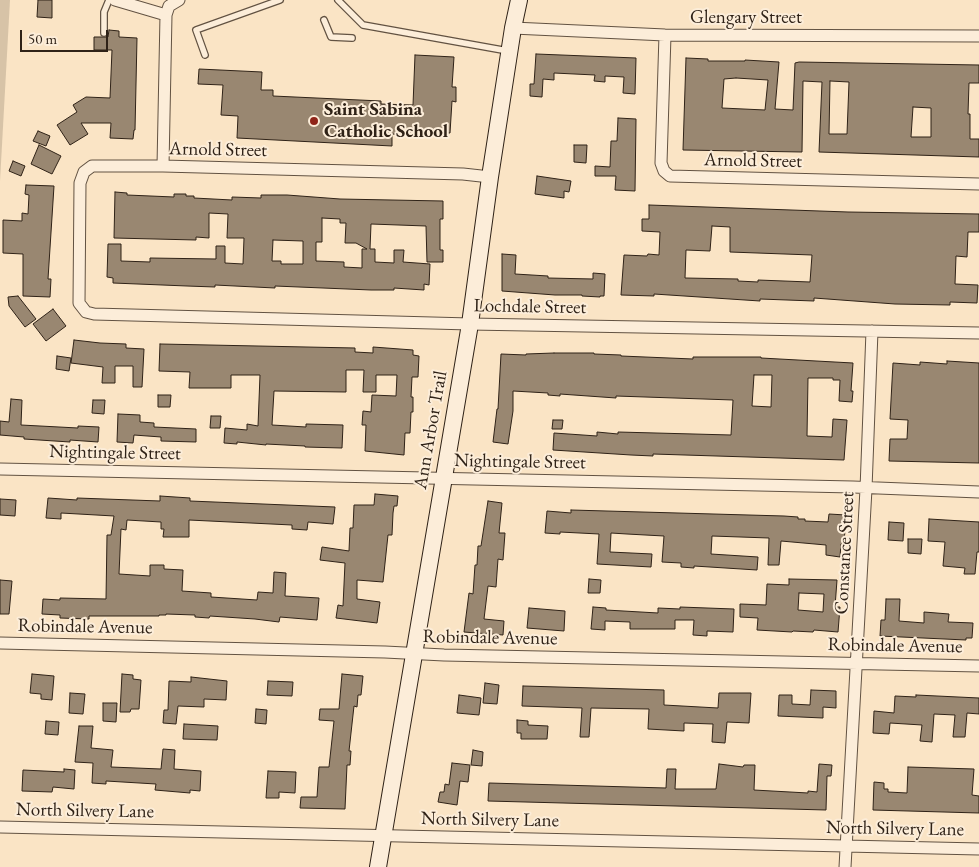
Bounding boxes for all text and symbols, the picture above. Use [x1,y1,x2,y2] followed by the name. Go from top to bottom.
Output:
[690,7,802,29] street label: Glengary Street
[22,20,110,52] scale bar
[28,29,57,48] text: 50 m
[324,99,448,143] place label: Saint Sabina Catholic School
[308,115,320,127] marker: Saint Sabina Catholic School
[169,138,267,162] street label: Arnold Street
[704,149,802,173] street label: Arnold Street
[473,295,587,319] street label: Lochdale Street
[409,369,453,491] street label: Ann Arbor Trail
[49,440,181,466] street label: Nightingale Street
[454,449,586,475] street label: Nightingale Street
[830,491,860,615] street label: Constance Street
[17,614,153,640] street label: Robindale Avenue
[422,625,558,651] street label: Robindale Avenue
[827,633,963,659] street label: Robindale Avenue
[16,798,154,824] street label: North Silvery Lane
[421,807,559,833] street label: North Silvery Lane
[826,816,964,842] street label: North Silvery Lane

